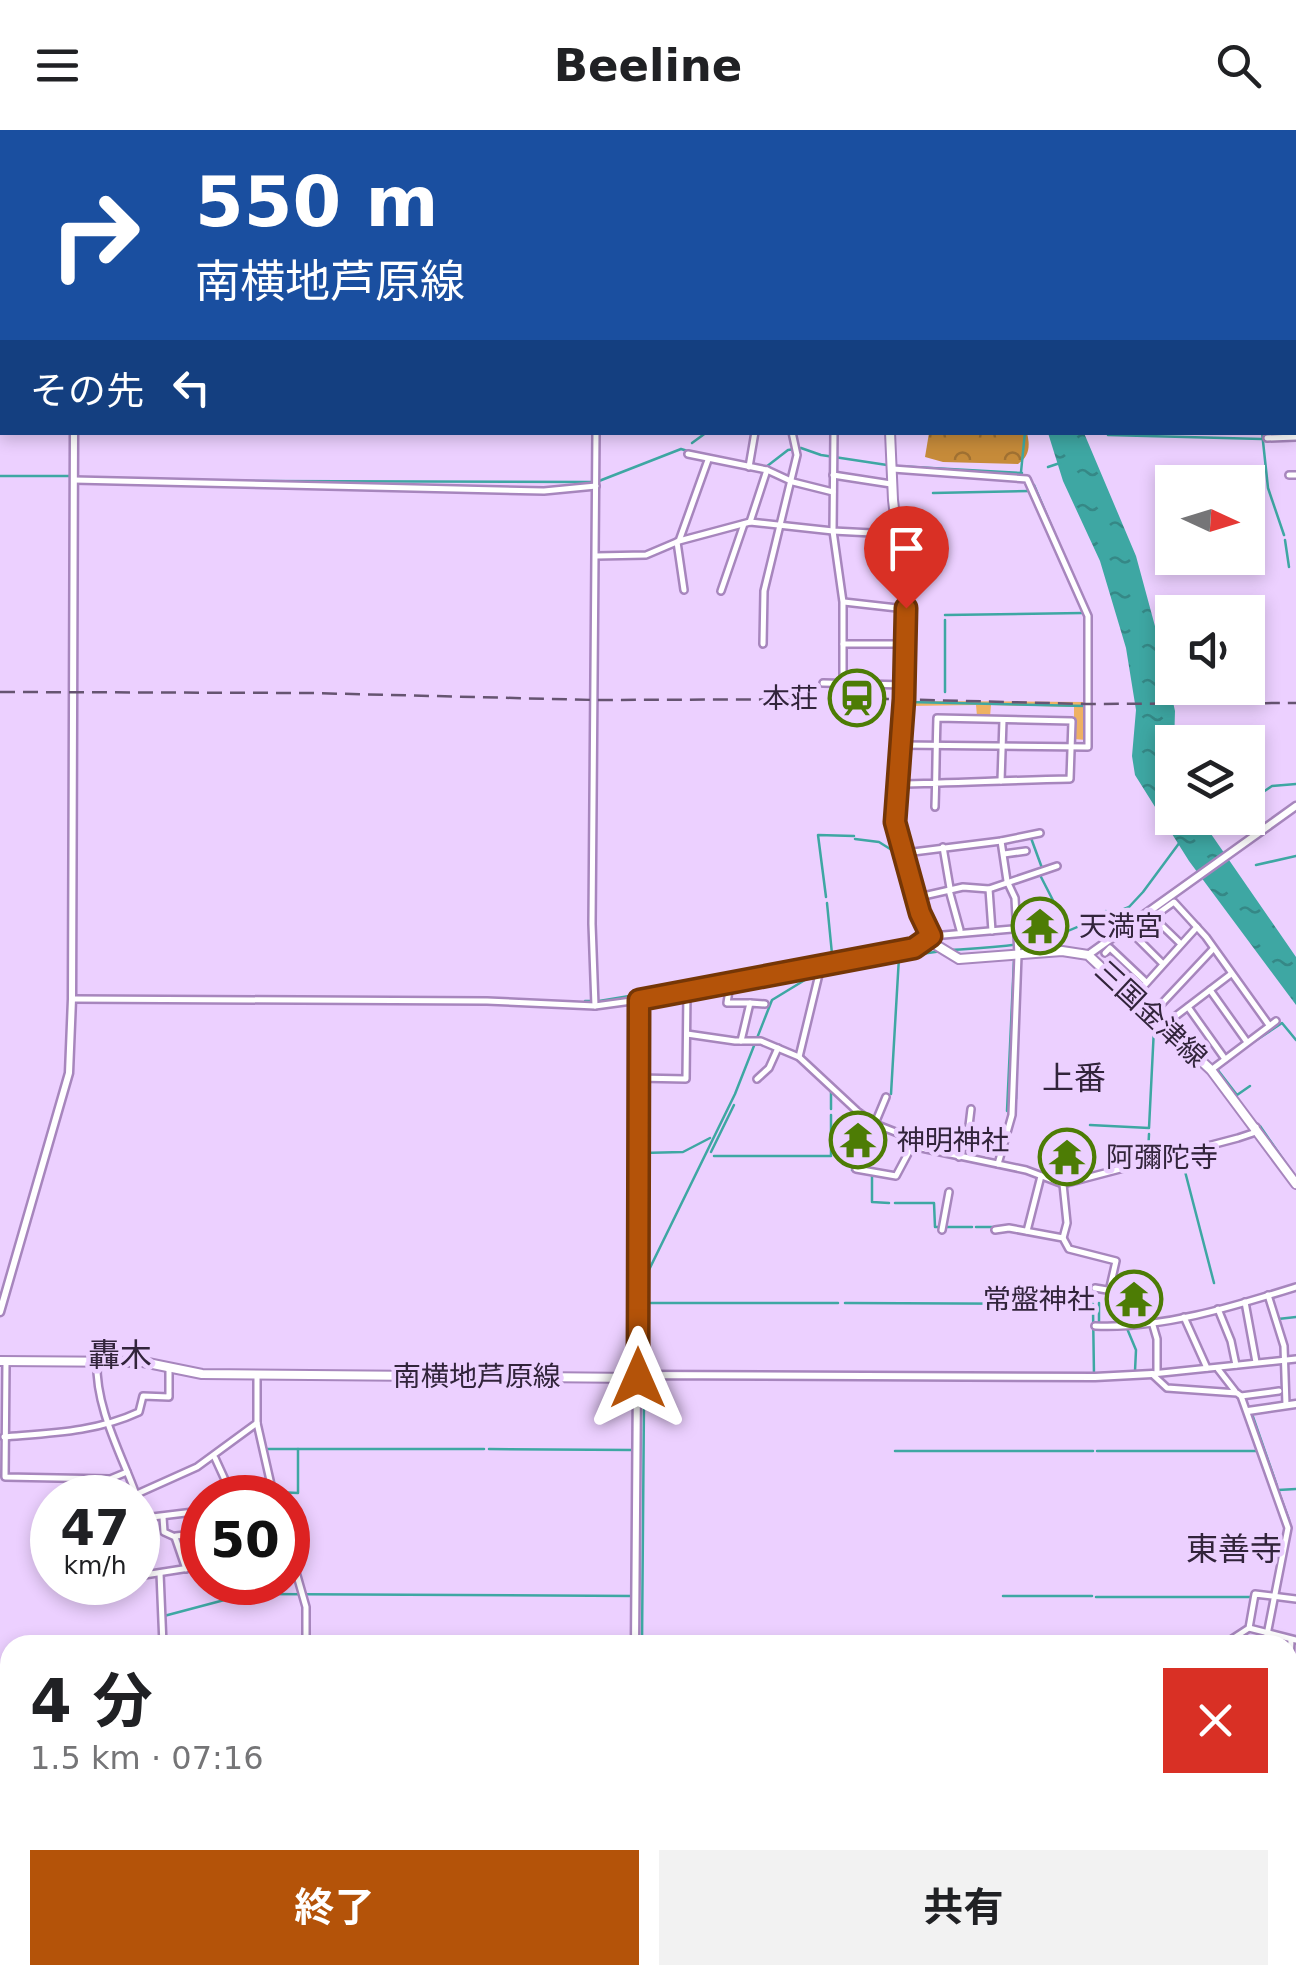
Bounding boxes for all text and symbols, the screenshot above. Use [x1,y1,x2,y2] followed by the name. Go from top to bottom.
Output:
[30,38,85,93] icon: menu
[1211,38,1266,93] icon: search
[554,39,742,92] text: Beeline
[195,161,438,243] text: 550 m
[30,170,160,300] icon: right
[195,255,465,308] text: 南横地芦原線
[164,360,219,415] icon: left
[30,369,144,413] text: その先
[1155,465,1265,575] north arrow
[1155,465,1265,835] map controls
[864,506,949,609] pin
[879,521,934,576] icon: arrive
[1155,595,1265,705] button: sound
[827,668,887,728] station icon: 本荘
[762,682,818,715] place label: 本荘
[1155,725,1265,835] button: layers
[1010,896,1070,956] temple icon: 天満宮
[1079,910,1163,943] place label: 天満宮
[1089,954,1213,1074] street label: 三国金津線
[1042,1059,1106,1097] district label: 上番
[828,1110,888,1170] temple icon: 神明神社
[897,1124,1009,1157] place label: 神明神社
[1037,1127,1097,1187] temple icon: 阿彌陀寺
[1106,1141,1218,1174] place label: 阿彌陀寺
[1104,1269,1164,1329] temple icon: 常盤神社
[983,1283,1095,1316] place label: 常盤神社
[586,1326,690,1430] position arrow
[88,1336,152,1374] district label: 轟木
[393,1360,561,1393] street label: 南横地芦原線
[180,1475,310,1605] speed limit sign: 50
[60,1499,130,1557] text: 47
[1186,1530,1282,1568] district label: 東善寺
[63,1551,127,1580] text: km/h
[30,1666,153,1736] text: 4 分
[1163,1668,1268,1773] button: close
[30,1739,264,1777] text: 1.5 km · 07:16
[30,1850,639,1965] button: 終了
[659,1850,1268,1965] button: 共有

